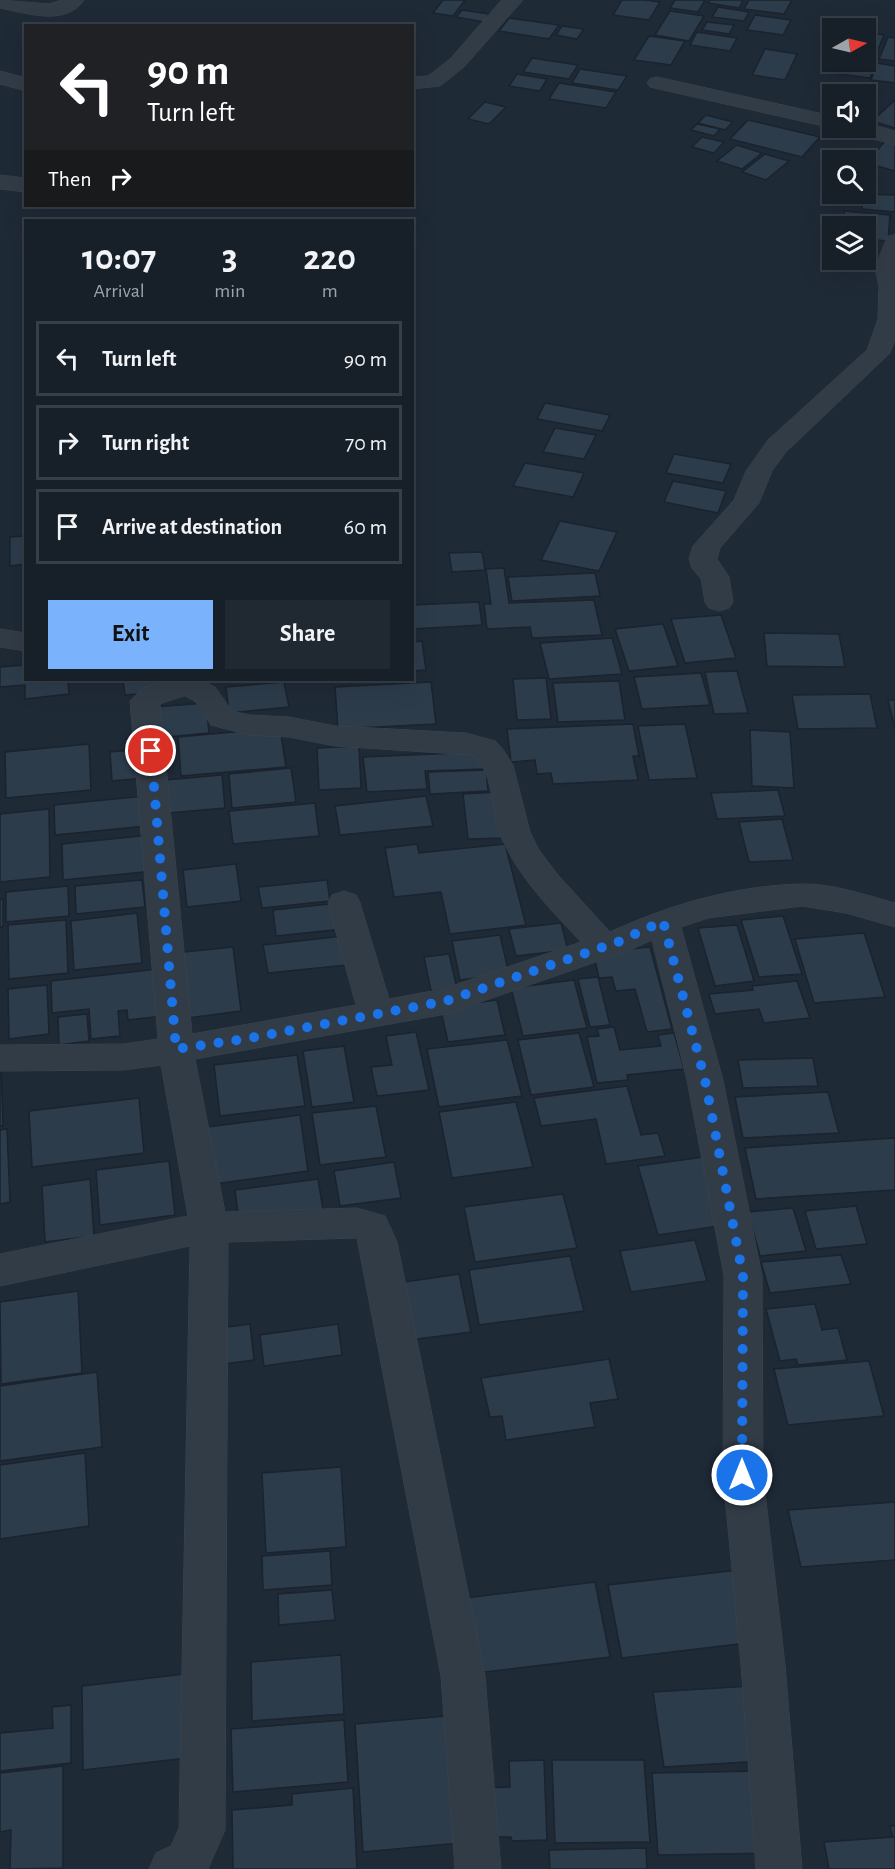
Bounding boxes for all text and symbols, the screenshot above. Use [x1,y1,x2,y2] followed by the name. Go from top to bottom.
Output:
[822,18,876,72] north arrow
[822,18,876,270] map controls
[48,48,126,126] icon: left
[147,50,229,92] text: 90 m
[822,84,876,138] button: sound
[147,99,235,126] text: Turn left
[822,150,876,204] button: search
[104,162,137,195] icon: right
[48,168,92,190] text: Then
[822,216,876,270] button: layers
[82,240,156,276] text: 10:07
[222,240,238,276] text: 3
[303,240,356,276] text: 220
[93,281,145,301] text: Arrival
[214,281,245,301] text: min
[322,281,338,301] text: m
[51,342,84,375] icon: left
[102,348,176,370] text: Turn left
[344,348,387,370] text: 90 m
[51,426,84,459] icon: right
[102,432,189,454] text: Turn right
[345,432,387,454] text: 70 m
[51,510,84,543] icon: arrive
[102,516,282,538] text: Arrive at destination
[344,516,387,538] text: 60 m
[48,600,213,669] button: Exit
[225,600,390,669] button: Share
[125,725,176,776] pin
[134,734,167,767] icon: arrive
[710,1443,774,1507] position arrow

